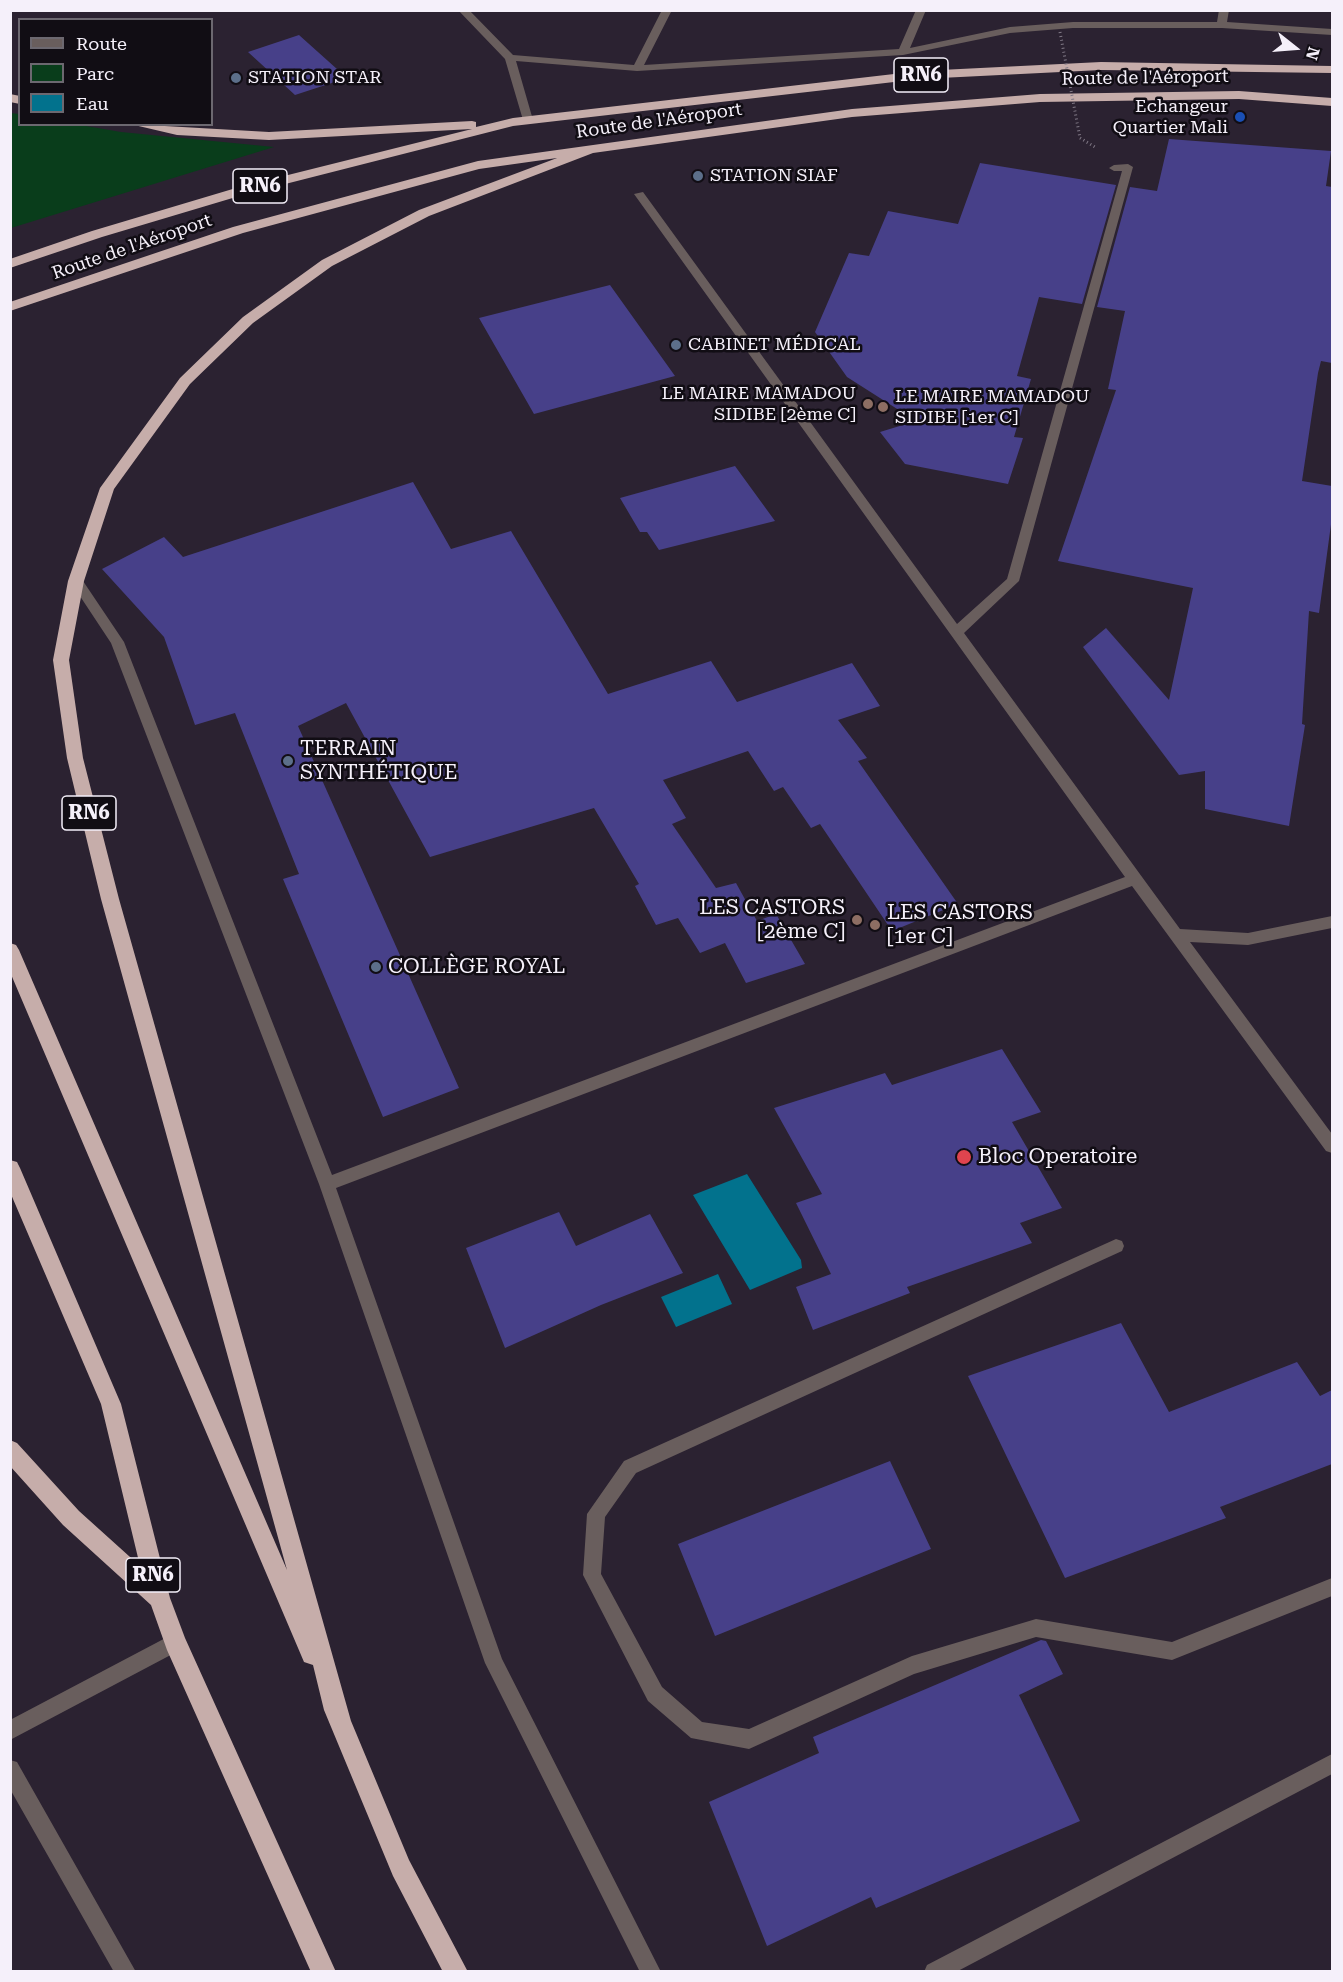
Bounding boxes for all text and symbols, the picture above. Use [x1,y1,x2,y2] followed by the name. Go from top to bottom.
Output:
[18,18,213,126] legend
[1265,18,1325,78] north arrow
[76,33,127,54] text: Route
[1302,45,1324,62] text: N
[894,58,948,92] road number: RN6
[76,63,114,84] text: Parc
[1061,66,1229,90] street label: Route de l'Aéroport
[248,67,382,89] place label: STATION STAR
[229,71,243,85] marker: STATION STAR
[76,93,109,114] text: Eau
[1113,96,1228,138] place label: Echangeur Quartier Mali
[575,99,743,143] street label: Route de l'Aéroport
[1233,110,1247,124] marker: Echangeur Quartier Mali
[710,165,838,187] place label: STATION SIAF
[233,169,287,203] road number: RN6
[691,169,705,183] marker: STATION SIAF
[49,210,215,284] street label: Route de l'Aéroport
[688,334,861,356] place label: CABINET MÉDICAL
[669,338,683,352] marker: CABINET MÉDICAL
[662,383,856,426] place label: LE MAIRE MAMADOU SIDIBE [2ème C]
[895,386,1089,428] place label: LE MAIRE MAMADOU SIDIBE [1er C]
[861,397,875,411] marker: LE MAIRE MAMADOU SIDIBE [2ème C]
[876,400,890,414] marker: LE MAIRE MAMADOU SIDIBE [1er C]
[300,736,457,786] place label: TERRAIN SYNTHÉTIQUE
[281,754,295,768] marker: TERRAIN SYNTHÉTIQUE
[62,796,116,830] road number: RN6
[699,895,845,945] place label: LES CASTORS [2ème C]
[887,900,1033,950] place label: LES CASTORS [1er C]
[850,913,864,927] marker: LES CASTORS [2ème C]
[868,918,882,932] marker: LES CASTORS [1er C]
[388,954,565,980] place label: COLLÈGE ROYAL
[369,960,383,974] marker: COLLÈGE ROYAL
[978,1144,1137,1170] place label: Bloc Operatoire
[955,1148,973,1166] marker: Bloc Operatoire
[126,1558,180,1592] road number: RN6

